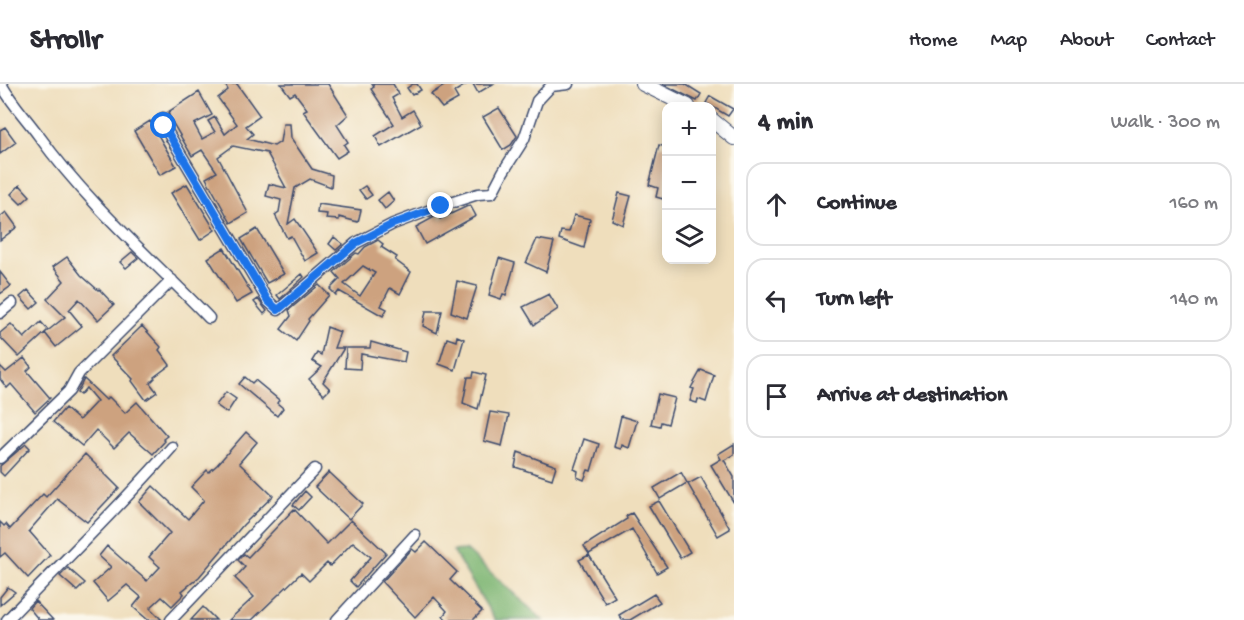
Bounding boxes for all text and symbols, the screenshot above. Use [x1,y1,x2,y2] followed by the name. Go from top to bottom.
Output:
[30,25,101,58] text: Strollr
[909,29,957,54] text: Home
[990,29,1027,54] text: Map
[1060,29,1113,54] text: About
[1146,29,1214,54] text: Contact
[662,102,716,264] map controls
[662,102,716,156] button: +
[758,108,813,139] text: 4 min
[150,112,176,138] route start
[1111,112,1220,135] text: Walk · 300 m
[662,156,716,210] button: −
[760,188,793,221] icon: ahead
[817,191,897,217] text: Continue
[427,192,453,218] route end
[1169,193,1218,216] text: 160 m
[662,210,716,264] button: layers
[760,284,793,317] icon: left
[817,287,891,313] text: Turn left
[1170,289,1218,312] text: 140 m
[760,380,793,413] icon: arrive
[817,383,1007,409] text: Arrive at destination

